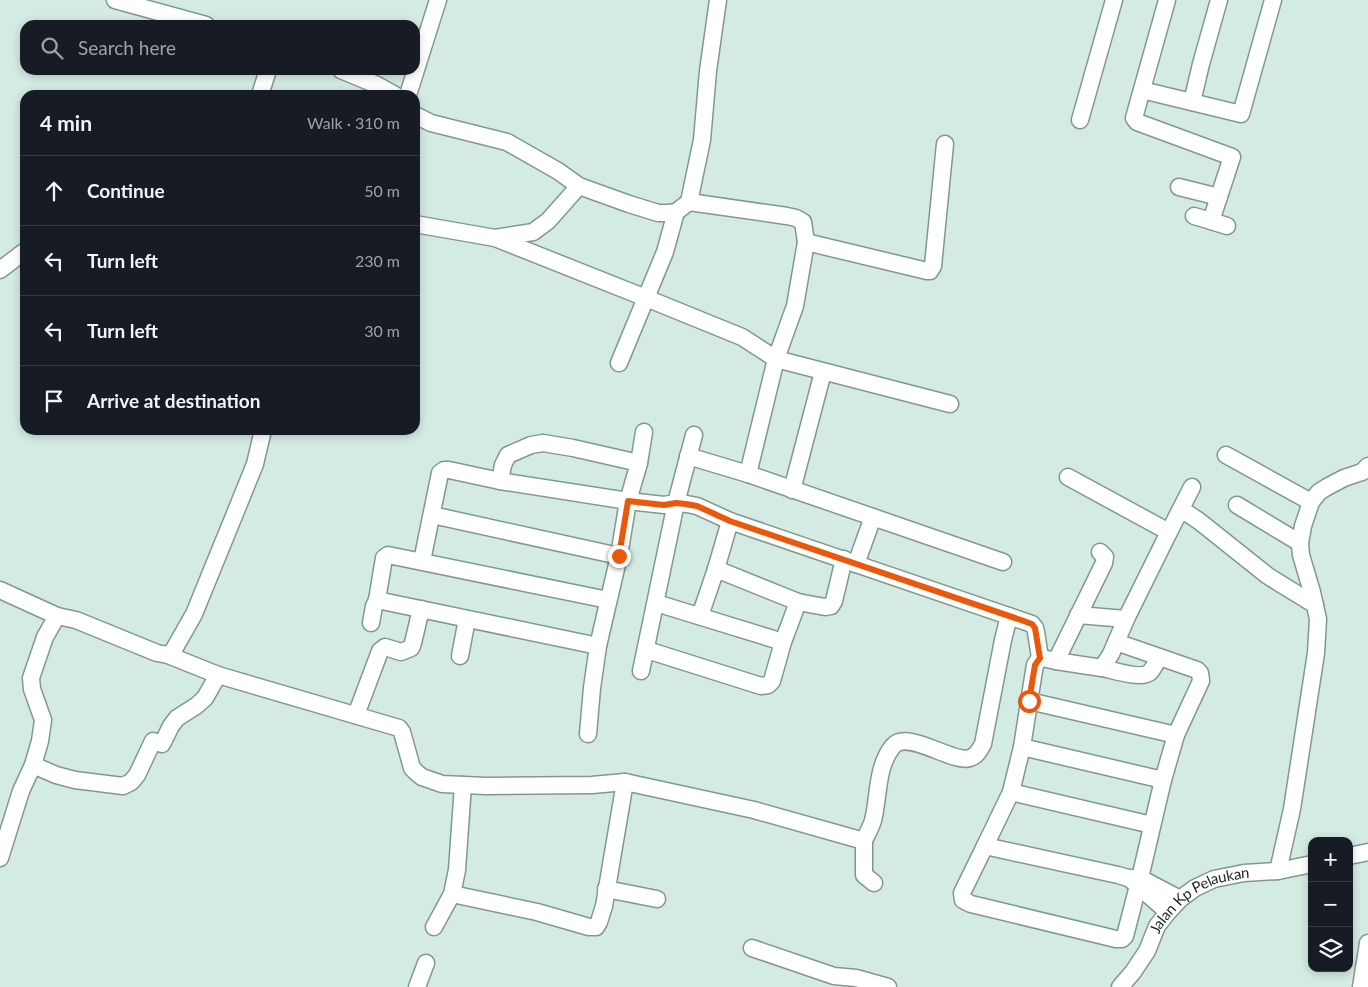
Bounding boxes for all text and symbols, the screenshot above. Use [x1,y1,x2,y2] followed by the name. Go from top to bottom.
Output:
[20,20,420,75] search box
[38,34,66,62] icon: search
[78,36,176,59] text: Search here
[40,110,92,135] text: 4 min
[307,113,400,132] text: Walk · 310 m
[40,177,68,205] icon: ahead
[87,179,165,202] text: Continue
[364,181,400,200] text: 50 m
[40,247,68,275] icon: left
[87,249,158,272] text: Turn left
[355,251,400,270] text: 230 m
[40,317,68,345] icon: left
[87,319,158,342] text: Turn left
[364,321,400,340] text: 30 m
[40,387,68,415] icon: arrive
[87,389,260,412] text: Arrive at destination
[608,545,631,568] route end
[1018,690,1041,713] route start
[1308,837,1353,972] map controls
[1308,837,1353,882] button: +
[1145,863,1250,936] street label: Jalan Kp Pelaukan
[1308,882,1353,927] button: −
[1308,927,1353,972] button: layers

